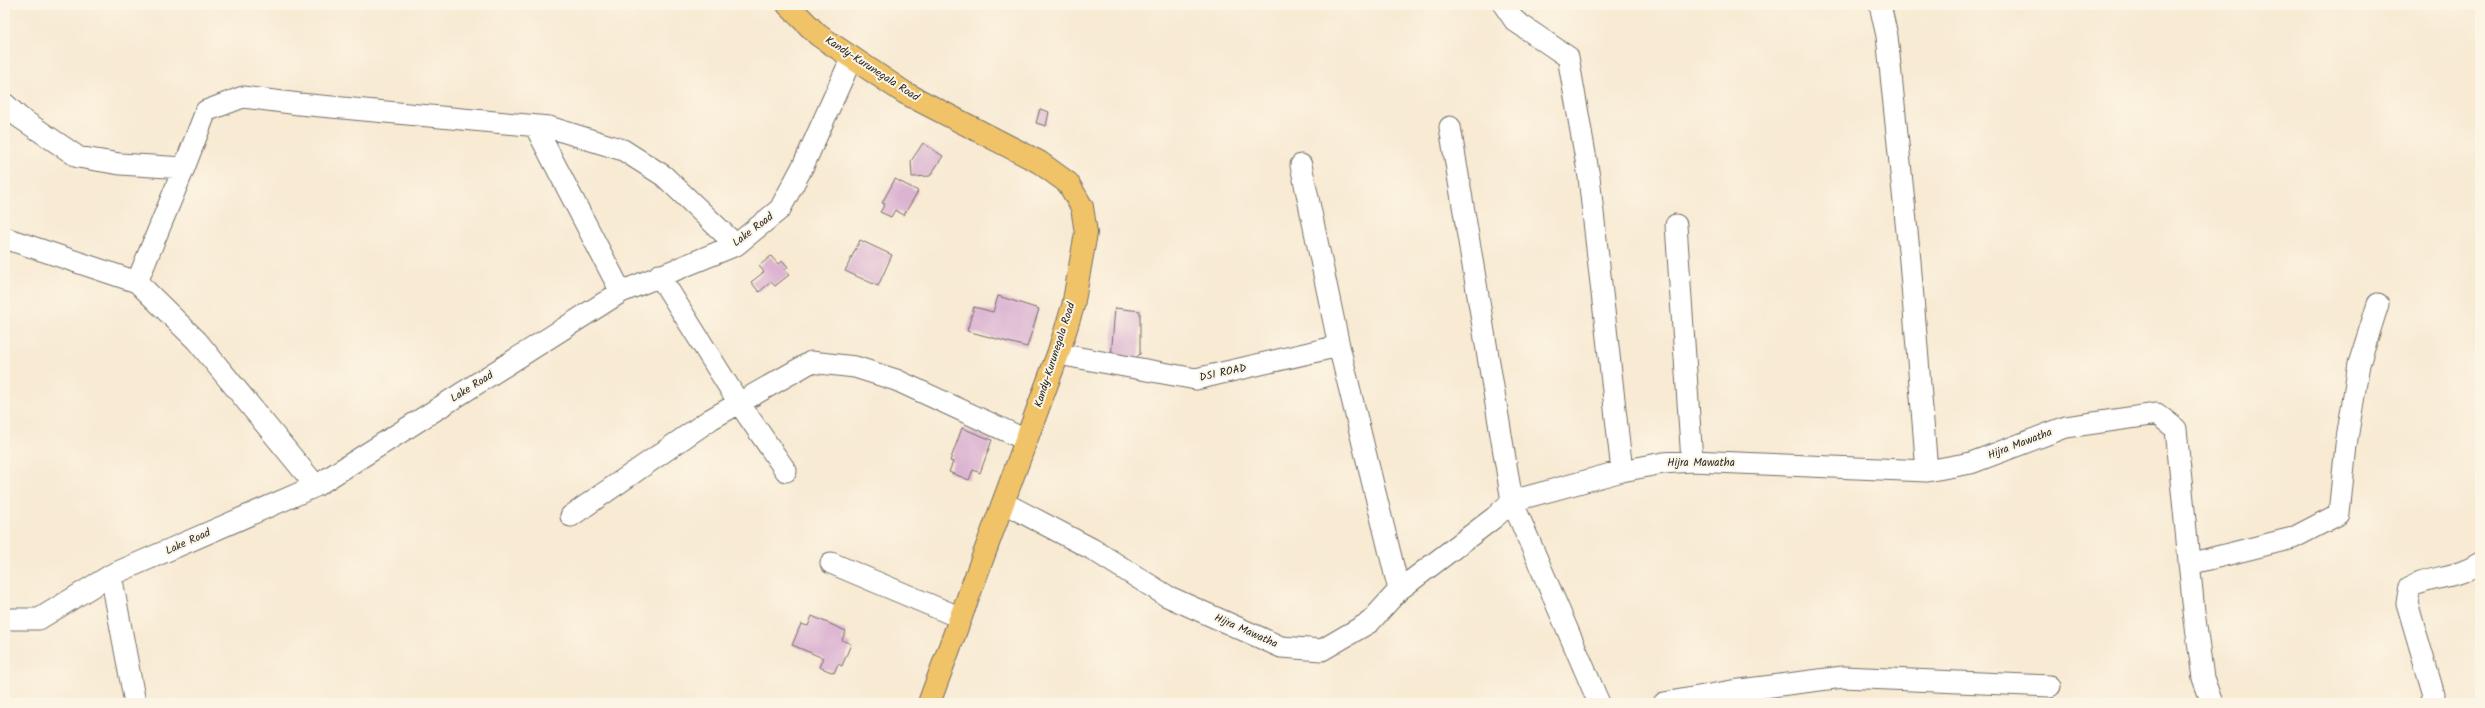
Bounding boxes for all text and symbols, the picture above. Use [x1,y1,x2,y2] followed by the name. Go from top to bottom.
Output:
[821,32,923,107] street label: Kandy-Kurunegala Road
[729,208,778,252] street label: Lake Road
[1030,300,1081,410] street label: Kandy-Kurunegala Road
[1198,359,1248,387] street label: DSI ROAD
[447,366,497,407] street label: Lake Road
[1985,423,2055,465] street label: Hijra Mawatha
[1667,454,1735,472] street label: Hijra Mawatha
[163,524,214,560] street label: Lake Road
[1211,609,1281,653] street label: Hijra Mawatha

